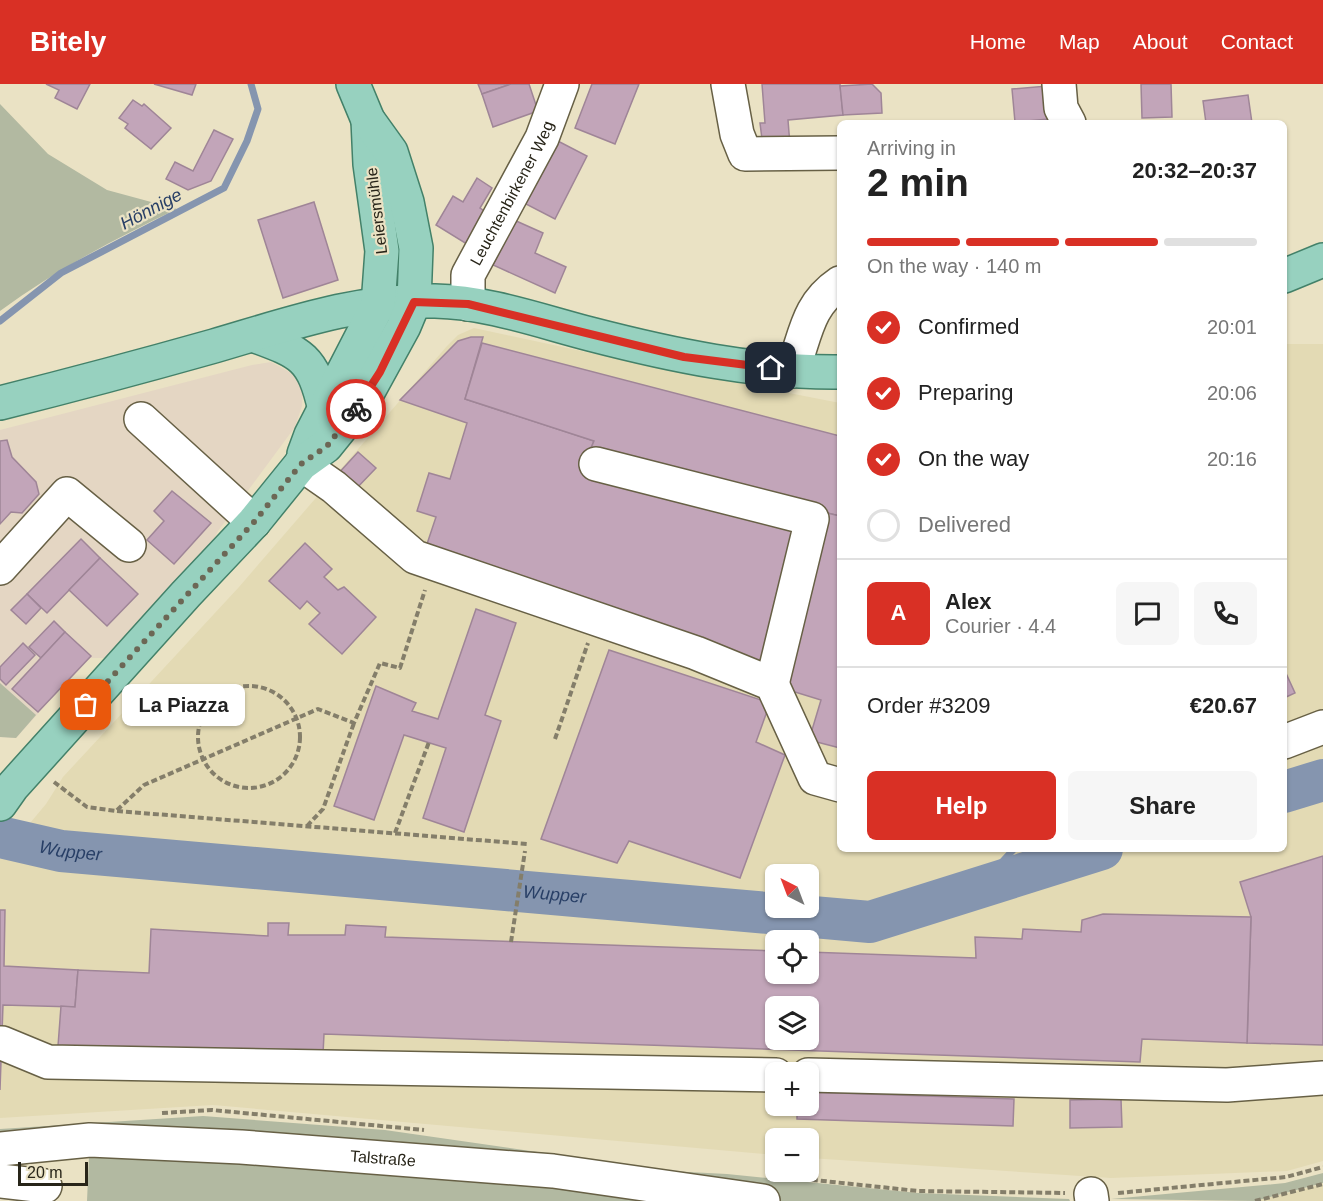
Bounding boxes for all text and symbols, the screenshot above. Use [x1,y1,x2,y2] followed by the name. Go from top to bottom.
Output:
[30,26,106,57] text: Bitely
[970,30,1026,53] text: Home
[1059,30,1100,53] text: Map
[1133,30,1188,53] text: About
[1221,30,1293,53] text: Contact
[467,119,557,268] street label: Leuchtenbirkener Weg
[867,137,956,159] text: Arriving in
[1132,158,1257,183] text: 20:32–20:37
[867,161,969,204] text: 2 min
[363,167,390,255] street label: Leiersmühle
[117,184,185,234] water label: Hönnige
[867,255,1042,277] text: On the way · 140 m
[867,311,900,344] icon: check
[918,314,1019,339] text: Confirmed
[1207,316,1257,338] text: 20:01
[745,342,796,393] pin
[754,351,787,384] icon: home
[867,377,900,410] icon: check
[326,379,386,439] courier
[918,380,1013,405] text: Preparing
[1207,382,1257,404] text: 20:06
[340,393,373,426] icon: bike
[867,443,900,476] icon: check
[918,446,1029,471] text: On the way
[1207,448,1257,470] text: 20:16
[918,512,1011,537] text: Delivered
[1116,582,1179,645] button: chat
[1194,582,1257,645] button: phone
[945,589,991,614] text: Alex
[891,600,906,625] text: A
[945,615,1056,637] text: Courier · 4.4
[60,679,111,730] pin
[122,684,245,726] callout: La Piazza
[69,688,102,721] icon: bag
[867,693,991,718] text: Order #3209
[1190,693,1257,718] text: €20.67
[138,694,229,716] text: La Piazza
[867,771,1056,840] button: Help
[1068,771,1257,840] button: Share
[37,836,104,865] water label: Wupper
[765,864,819,918] north arrow
[765,864,819,1182] map controls
[522,882,588,907] water label: Wupper
[765,930,819,984] button: locate
[765,996,819,1050] button: layers
[765,1062,819,1116] button: +
[765,1128,819,1182] button: −
[349,1147,417,1169] street label: Talstraße
[18,1159,88,1186] scale bar
[27,1164,63,1181] text: 20 m

